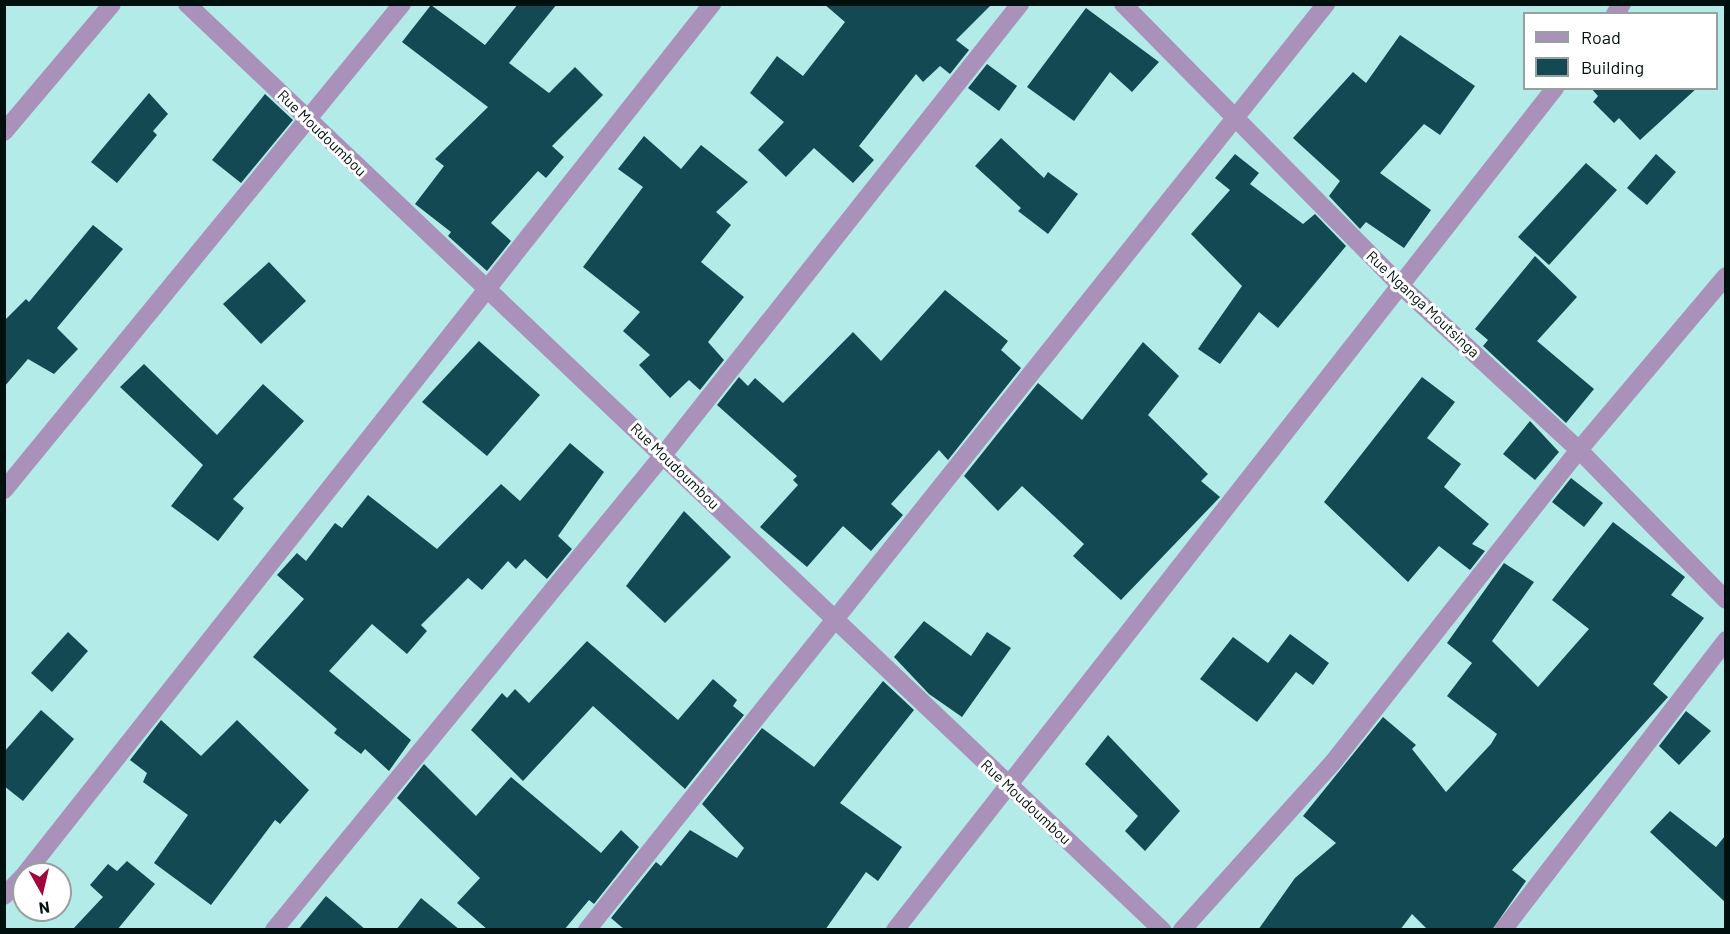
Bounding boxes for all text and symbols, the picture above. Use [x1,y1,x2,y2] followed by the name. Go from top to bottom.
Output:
[1523,12,1718,90] legend
[1581,26,1621,48] text: Road
[1581,56,1644,78] text: Building
[274,86,370,180] street label: Rue Moudoumbou
[1363,247,1483,361] street label: Rue Nganga Moutsinga
[627,419,723,513] street label: Rue Moudoumbou
[977,756,1075,848] street label: Rue Moudoumbou
[12,862,72,922] north arrow
[38,898,51,918] text: N

